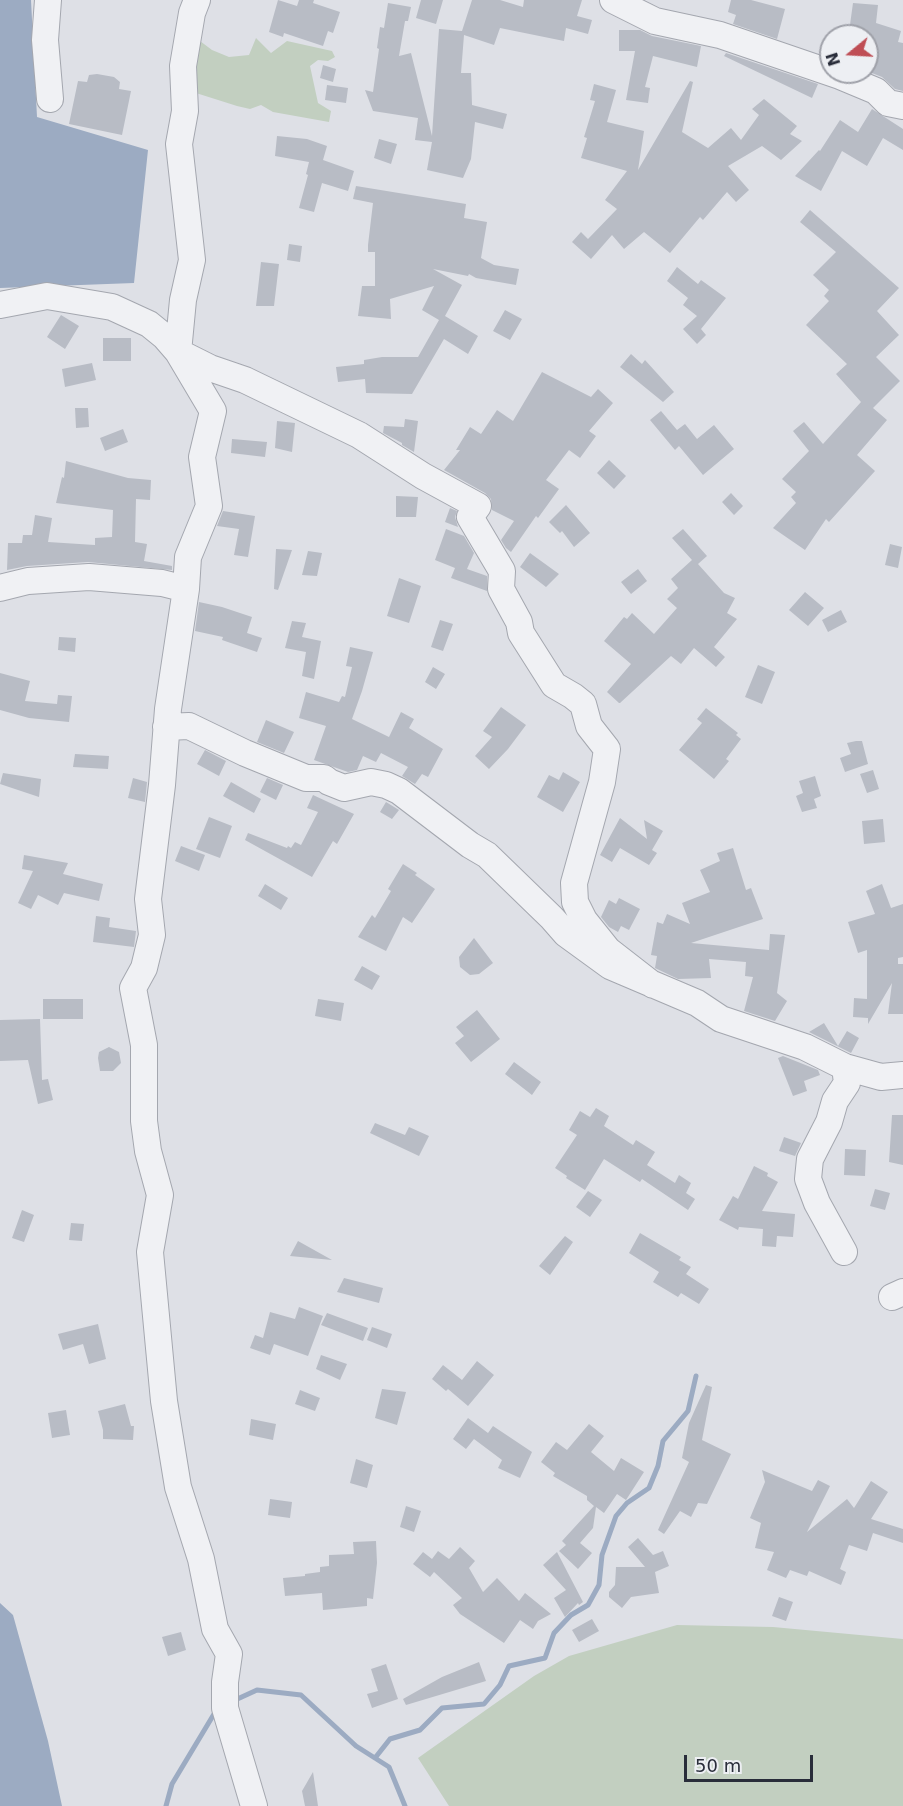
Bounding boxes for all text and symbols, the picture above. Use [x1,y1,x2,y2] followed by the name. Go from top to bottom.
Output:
[819,24,879,84] north arrow
[822,50,844,68] text: N
[687,1743,816,1781] scale bar
[695,1755,741,1776] text: 50 m

